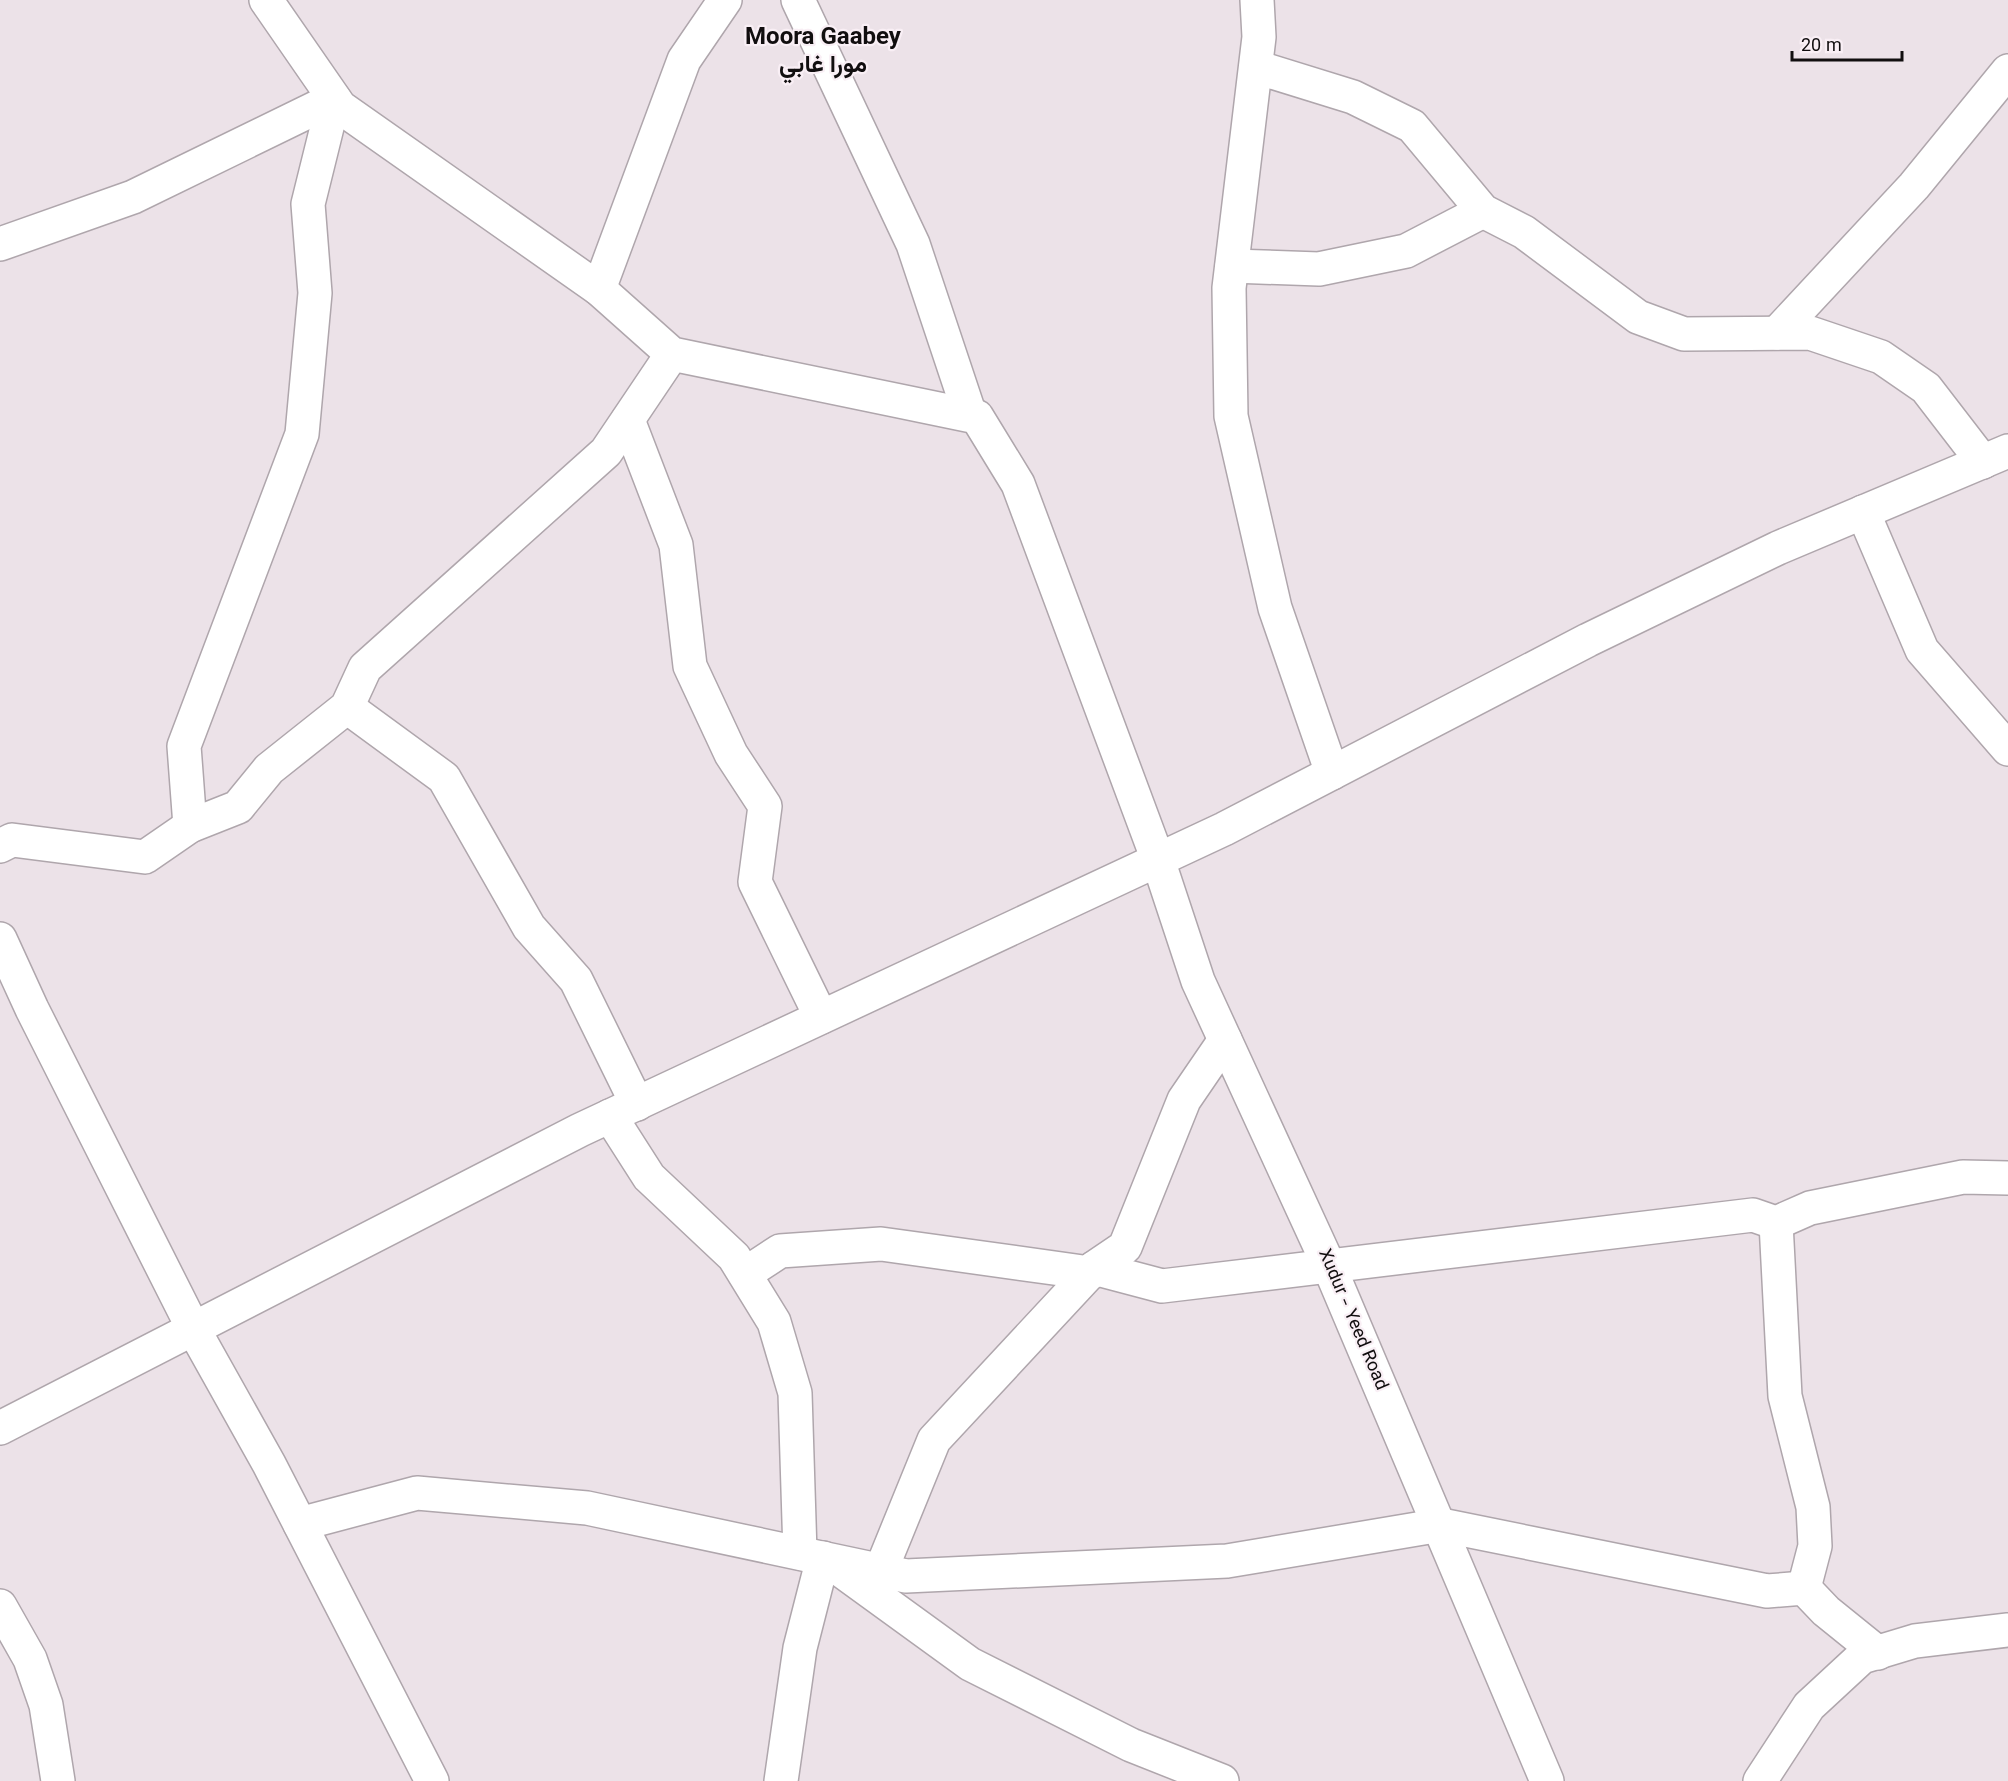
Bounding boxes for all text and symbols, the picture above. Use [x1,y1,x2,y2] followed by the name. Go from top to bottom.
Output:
[745,19,902,85] district label: Moora Gaabey مورا غابي
[1792,24,1902,62] scale bar
[1801,33,1842,61] text: 20 m
[1310,1245,1394,1395] street label: Xudur - Yeed Road

